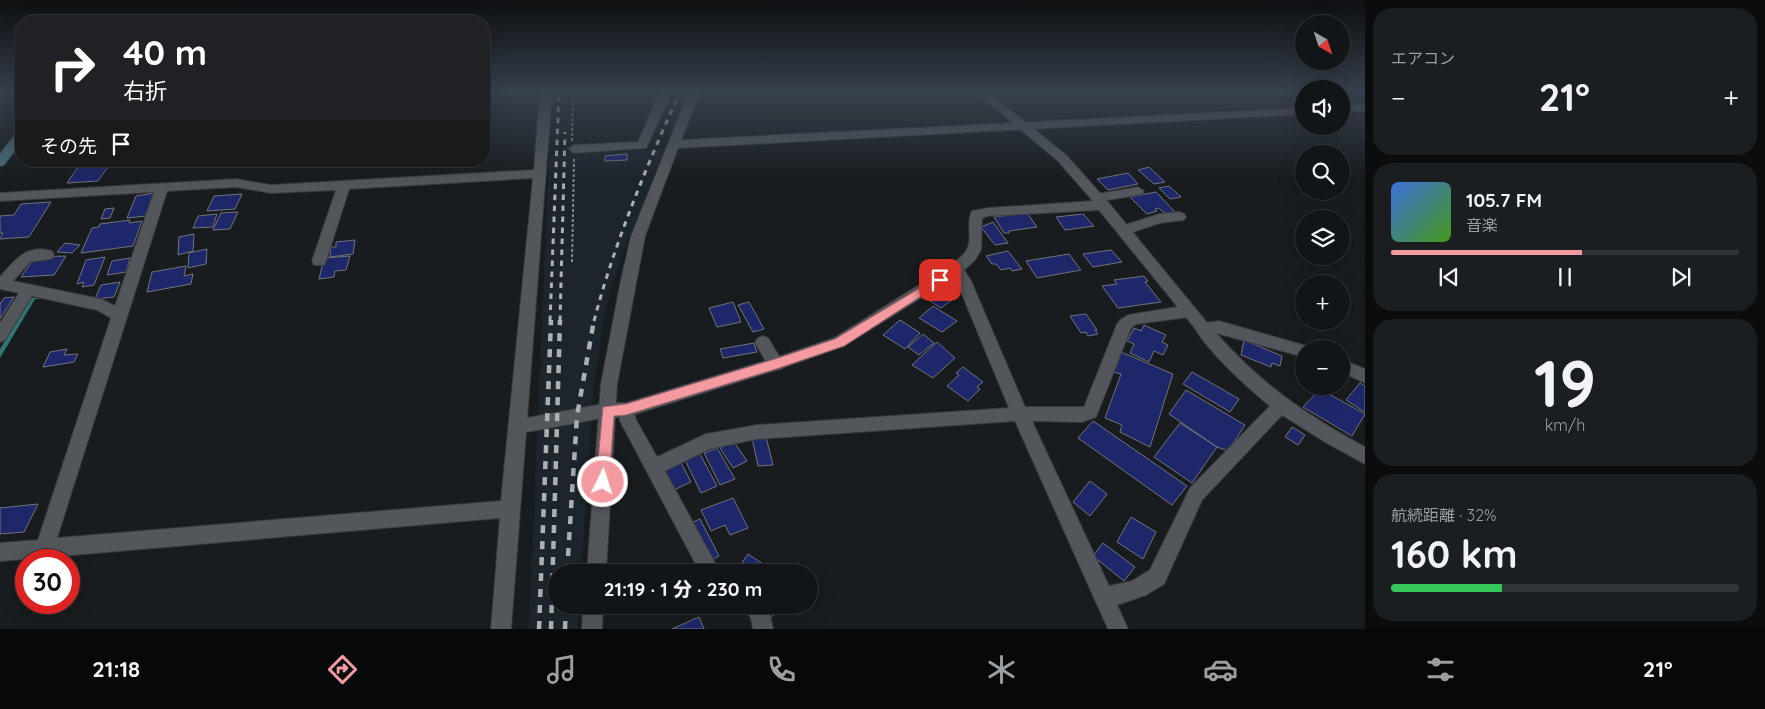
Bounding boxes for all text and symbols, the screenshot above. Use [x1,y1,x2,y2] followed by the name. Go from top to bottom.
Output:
[1295,15,1350,70] north arrow
[1295,15,1350,395] map controls
[123,30,207,74] text: 40 m
[40,35,105,100] icon: right
[1391,48,1455,68] text: エアコン
[1539,73,1590,121] text: 21°
[123,77,167,105] text: 右折
[1295,80,1350,135] button: sound
[1391,80,1406,115] text: −
[1723,80,1739,115] text: +
[107,130,135,158] icon: arrive
[40,134,97,158] text: その先
[1295,145,1350,200] button: search
[1466,188,1542,212] text: 105.7 FM
[1295,210,1350,265] button: layers
[1466,215,1498,235] text: 音楽
[919,259,961,301] pin
[1435,263,1463,291] icon: previous
[1551,263,1579,291] icon: pause
[1667,263,1695,291] icon: next
[926,266,954,294] icon: arrive
[1295,275,1350,330] button: +
[1295,340,1350,395] button: −
[1534,342,1596,423] text: 19
[1545,415,1585,435] text: km/h
[576,455,628,507] position arrow
[1391,505,1497,525] text: 航続距離 · 32%
[1391,530,1517,578] text: 160 km
[15,549,80,614] speed limit sign: 30
[604,577,762,601] text: 21:19 · 1 分 · 230 m
[325,652,360,687] icon: directions
[544,652,579,687] icon: music
[764,652,799,687] icon: phone
[984,652,1019,687] icon: climate
[1203,652,1238,687] icon: car
[1423,652,1458,687] icon: filters
[92,655,140,683] text: 21:18
[1643,655,1673,683] text: 21°

